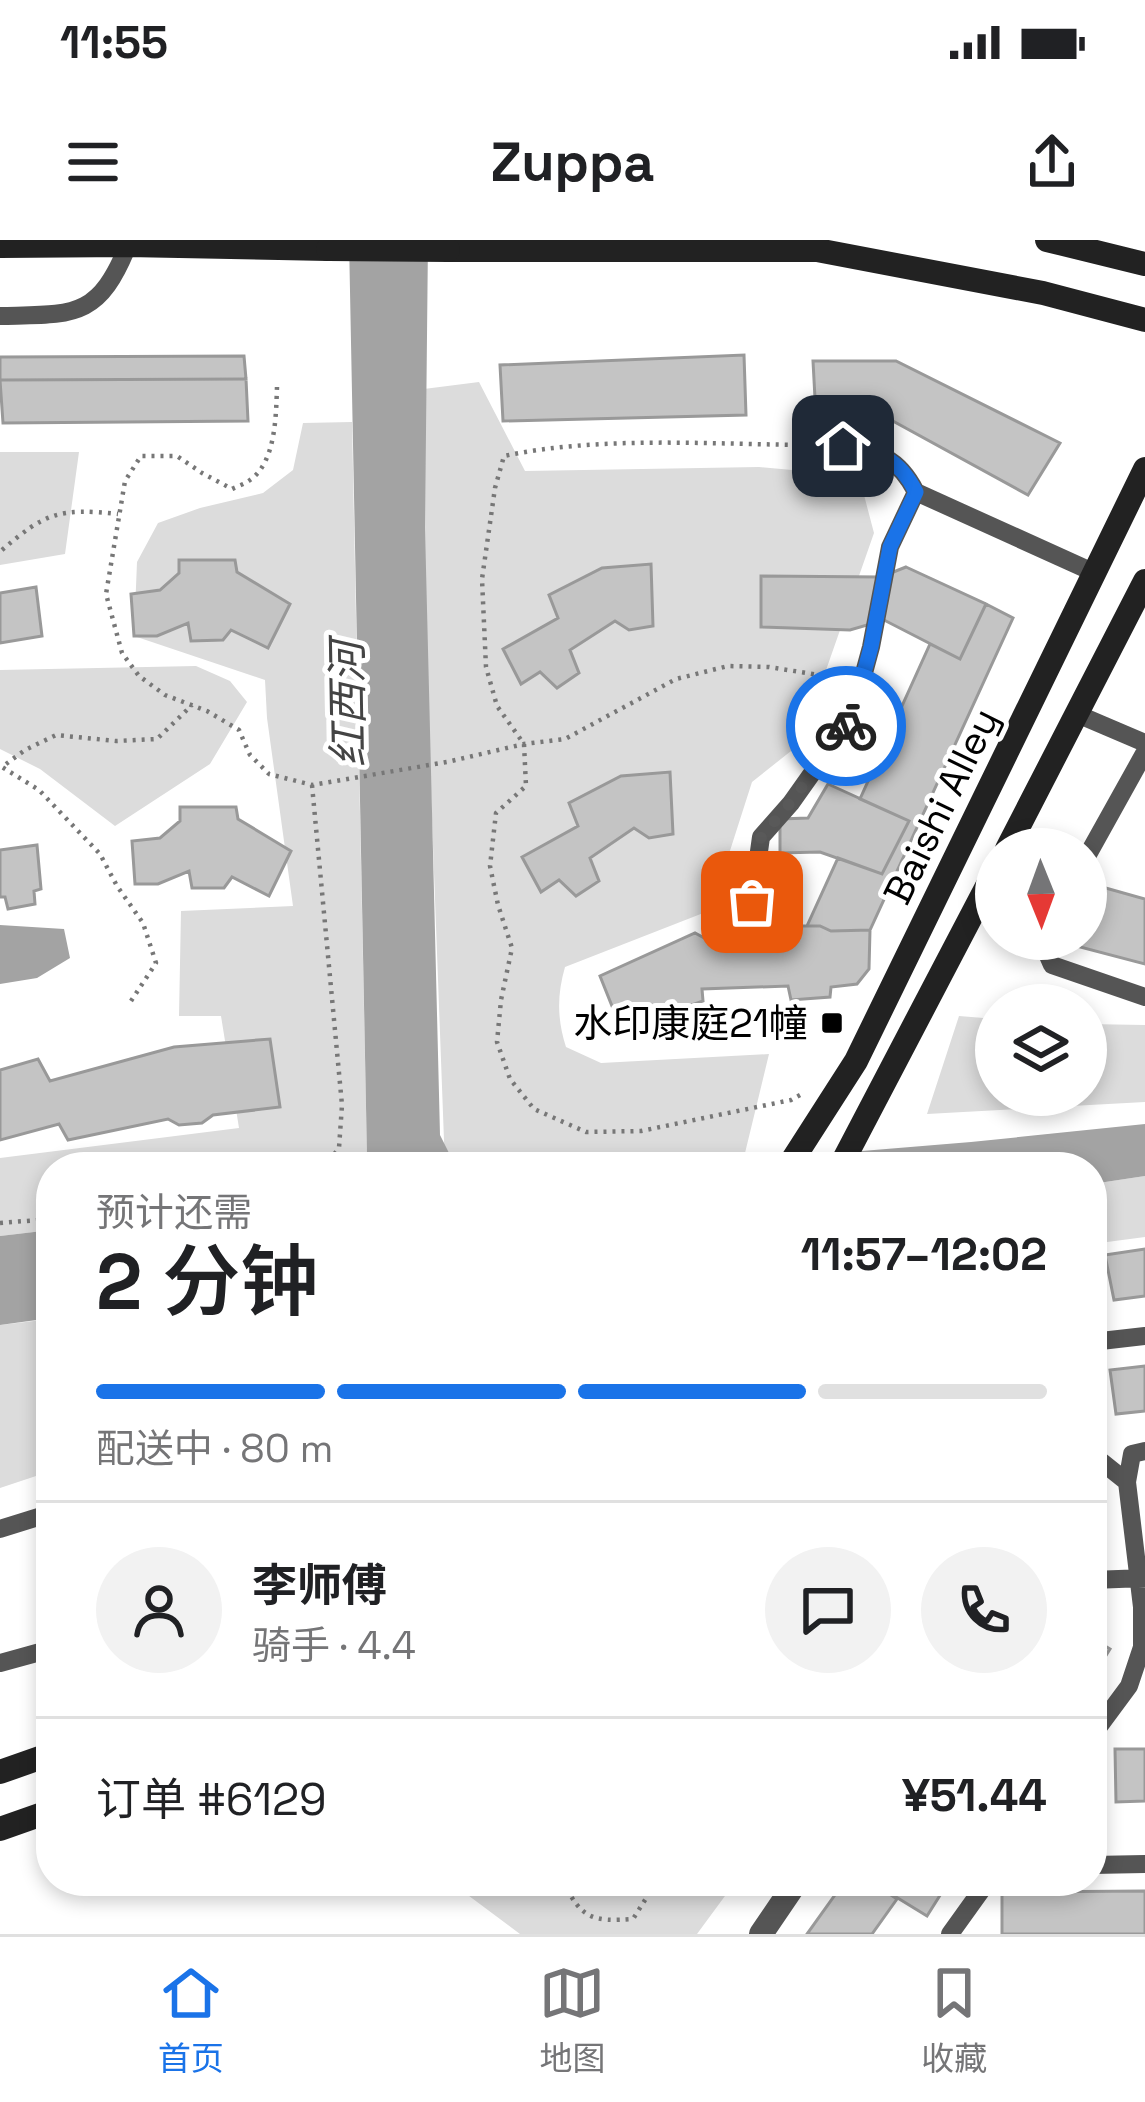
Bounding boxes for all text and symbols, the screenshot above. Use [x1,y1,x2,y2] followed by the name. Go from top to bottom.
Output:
[60,14,168,71] text: 11:55
[490,128,655,197] text: Zuppa
[60,129,126,195] icon: menu
[1019,129,1085,195] icon: share
[792,395,894,497] pin
[810,413,876,479] icon: home
[320,634,376,767] water label: 红西河
[786,666,906,786] courier
[813,693,879,759] icon: bike
[873,700,1009,912] street label: Baishi Alley
[975,828,1107,960] north arrow
[975,828,1107,1116] map controls
[701,851,803,953] pin
[719,869,785,935] icon: bag
[975,984,1107,1116] button: layers
[573,999,808,1048] place label: 水印康庭21幢
[819,1010,845,1036] marker: 水印康庭21幢
[96,1188,252,1237] text: 预计还需
[801,1226,1047,1283] text: 11:57–12:02
[96,1232,318,1332] text: 2 分钟
[96,1424,333,1473] text: 配送中 · 80 m
[96,1547,222,1673] button: person
[765,1547,891,1673] button: chat
[921,1547,1047,1673] button: phone
[252,1557,387,1614] text: 李师傅
[252,1621,416,1670] text: 骑手 · 4.4
[902,1767,1047,1824] text: ¥51.44
[96,1771,327,1828] text: 订单 #6129
[158,1960,224,2080] tab: 首页
[539,1960,605,2080] tab: 地图
[921,1960,987,2080] tab: 收藏

